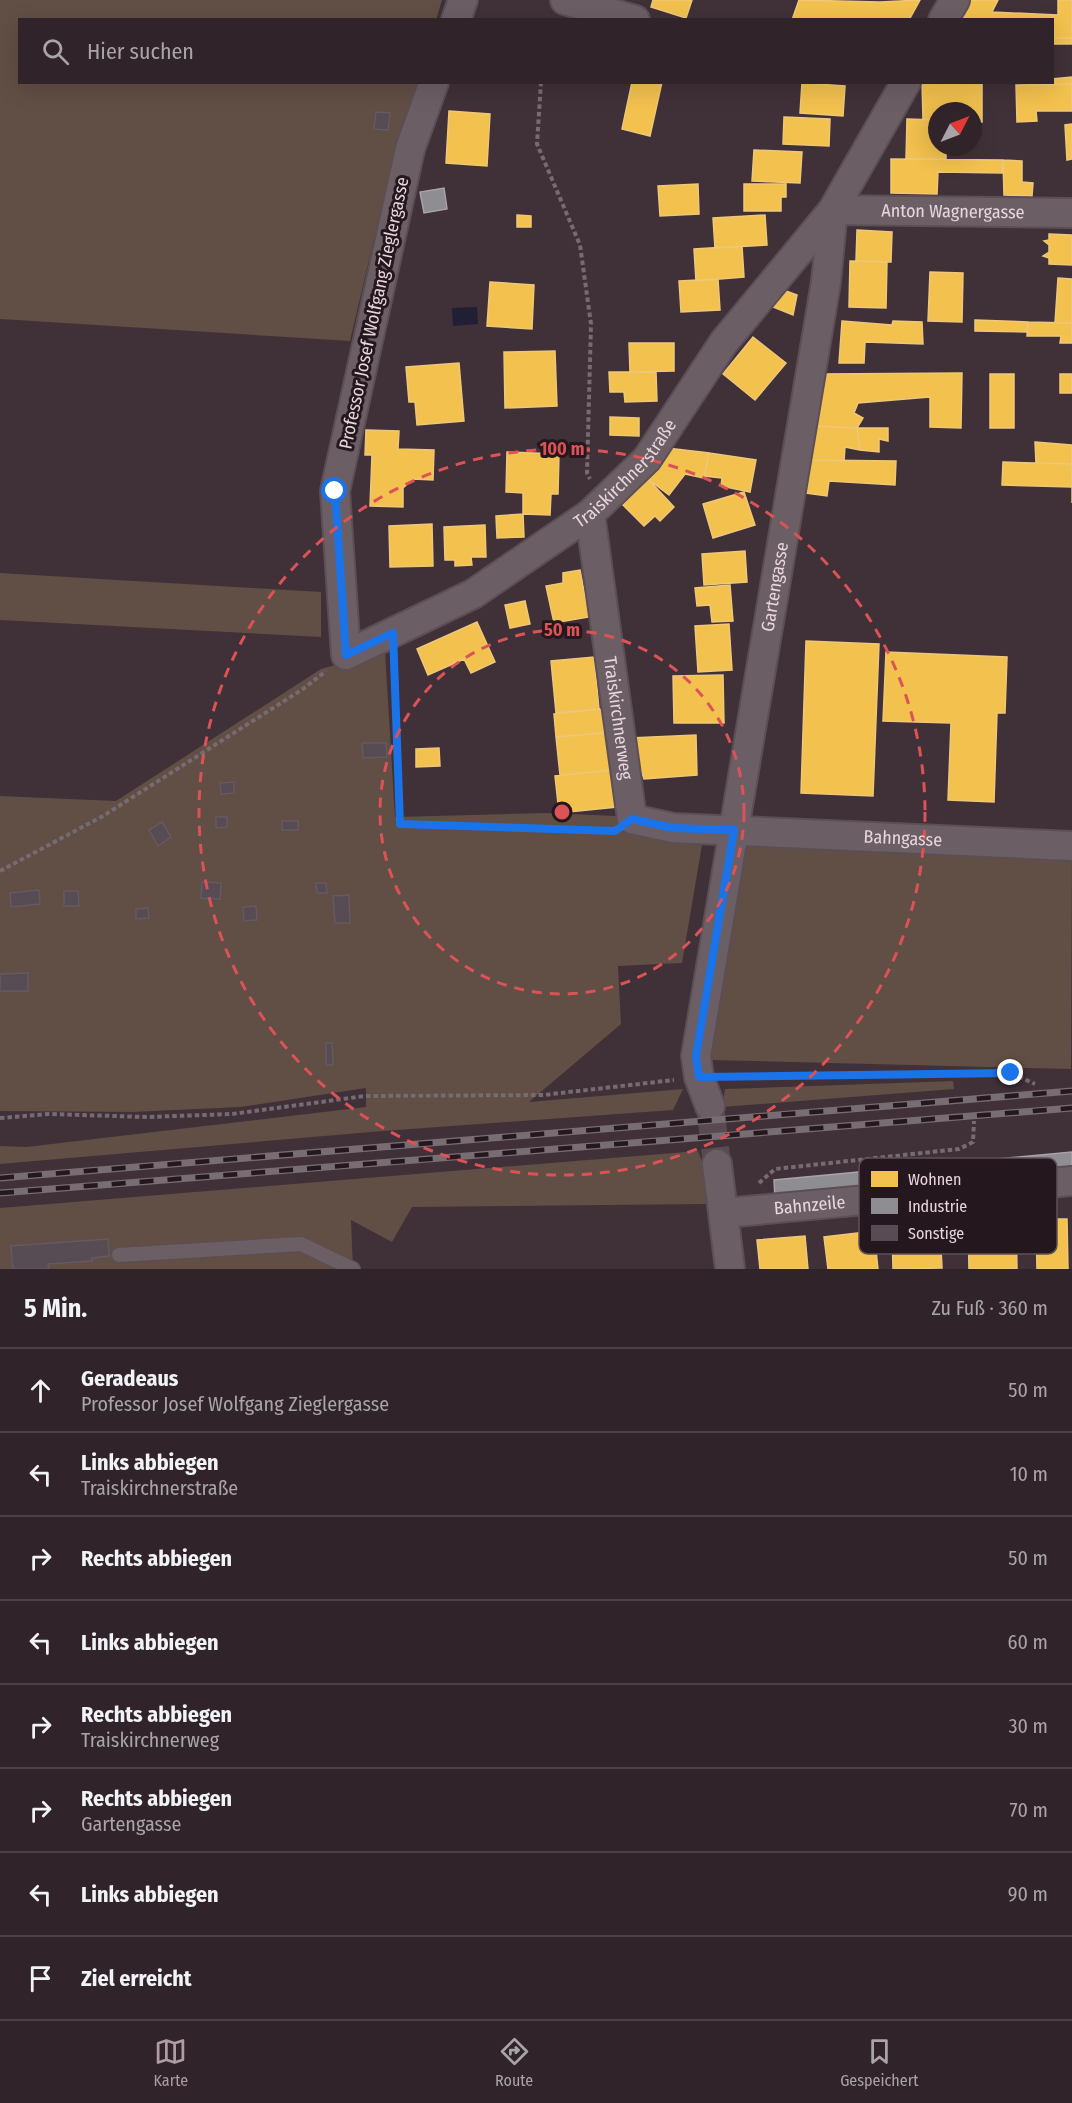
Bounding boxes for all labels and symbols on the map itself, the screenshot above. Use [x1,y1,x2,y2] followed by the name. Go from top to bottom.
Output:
[928,102,982,156] north arrow
[334,175,414,451] street label: Professor Josef Wolfgang Zieglergasse
[881,200,1025,223] street label: Anton Wagnergasse
[570,415,681,533] street label: Traiskirchnerstraße
[540,438,584,460] text: 100 m
[321,477,347,503] route start
[756,540,793,633] street label: Gartengasse
[544,619,580,641] text: 50 m
[599,655,638,782] street label: Traiskirchnerweg
[552,802,572,822] centre of rings
[863,826,943,851] street label: Bahngasse
[997,1059,1023,1085] route end
[859,1158,1057,1254] legend
[908,1170,961,1189] text: Wohnen
[773,1191,846,1219] street label: Bahnzeile
[908,1197,967,1216] text: Industrie
[908,1224,964,1243] text: Sonstige

